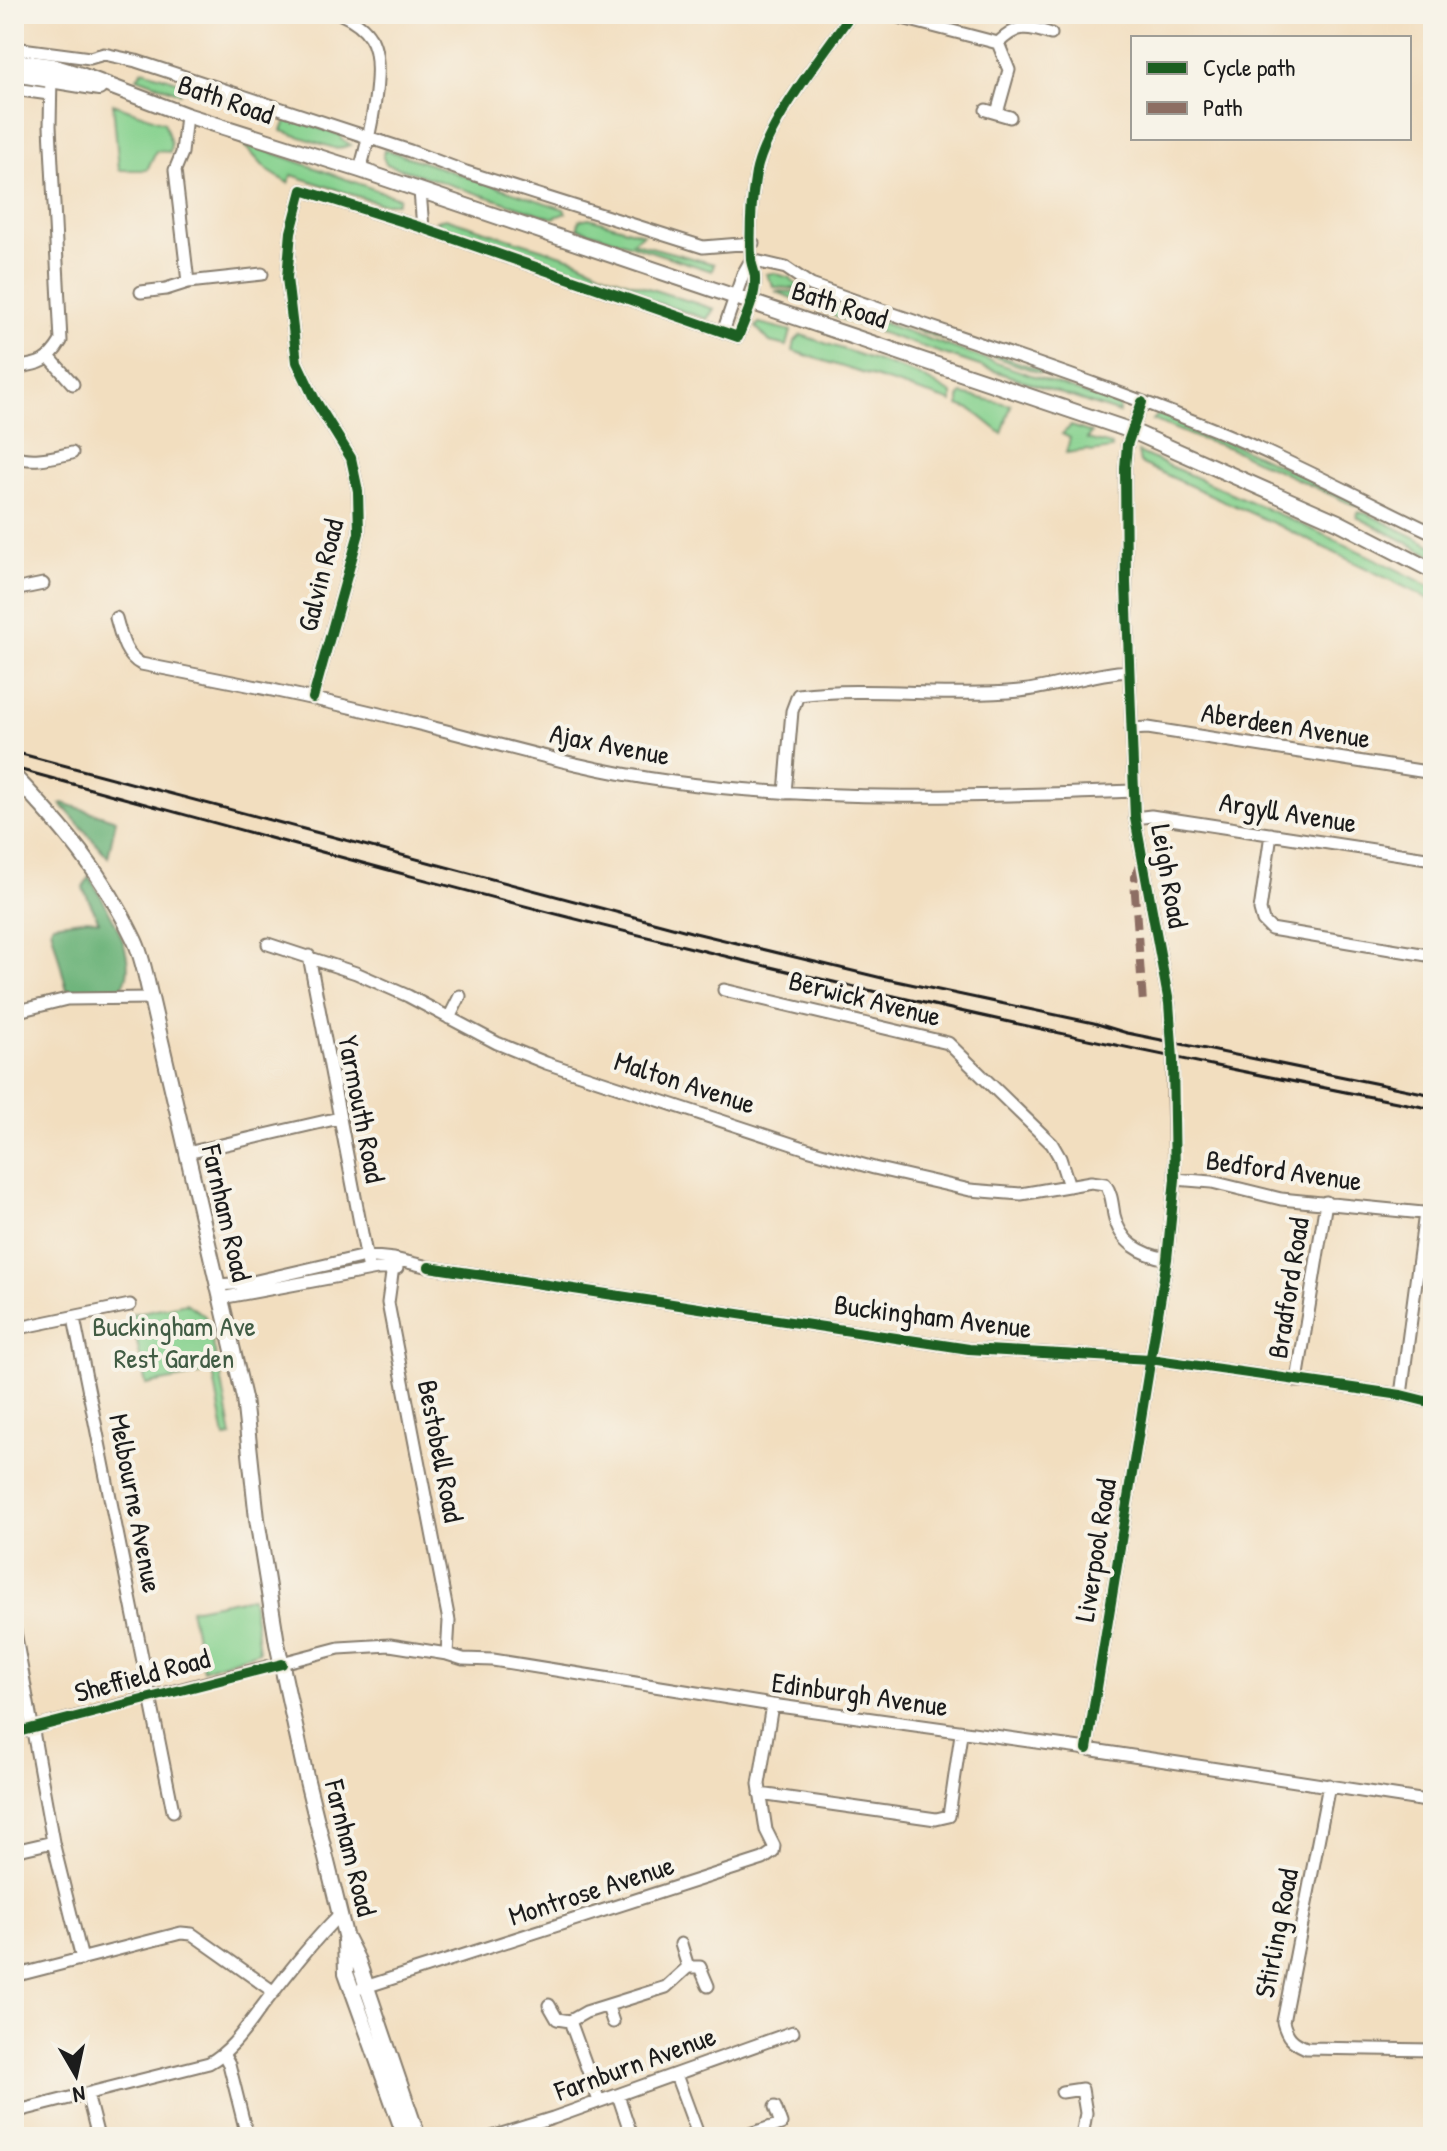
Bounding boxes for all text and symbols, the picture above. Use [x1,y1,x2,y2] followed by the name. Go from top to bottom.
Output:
[1131,36,1411,140] legend
[1203,51,1295,83] text: Cycle path
[173,65,279,133] street label: Bath Road
[1203,91,1242,123] text: Path
[787,271,893,337] street label: Bath Road
[288,515,352,635] street label: Galvin Road
[1199,693,1373,757] street label: Aberdeen Avenue
[547,714,673,774] street label: Ajax Avenue
[1217,782,1359,842] street label: Argyll Avenue
[1142,821,1198,931] street label: Leigh Road
[785,961,945,1035] street label: Berwick Avenue
[329,1032,395,1186] street label: Yarmouth Road
[610,1041,760,1123] street label: Malton Avenue
[193,1140,261,1285] street label: Farnham Road
[1204,1140,1364,1200] street label: Bedford Avenue
[1258,1215,1318,1361] street label: Bradford Road
[832,1285,1034,1347] street label: Buckingham Avenue
[92,1307,256,1377] park label: Buckingham Ave Rest Garden
[409,1377,473,1525] street label: Bestobell Road
[100,1410,172,1596] street label: Melbourne Avenue
[1065,1476,1125,1624] street label: Liverpool Road
[70,1639,214,1711] street label: Sheffield Road
[770,1663,950,1725] street label: Edinburgh Avenue
[316,1775,386,1920] street label: Farnham Road
[503,1845,679,1935] street label: Montrose Avenue
[1245,1865,1307,2001] street label: Stirling Road
[548,2016,721,2110] street label: Farnburn Avenue
[36,2035,116,2115] north arrow
[71,2079,87,2111] text: N

